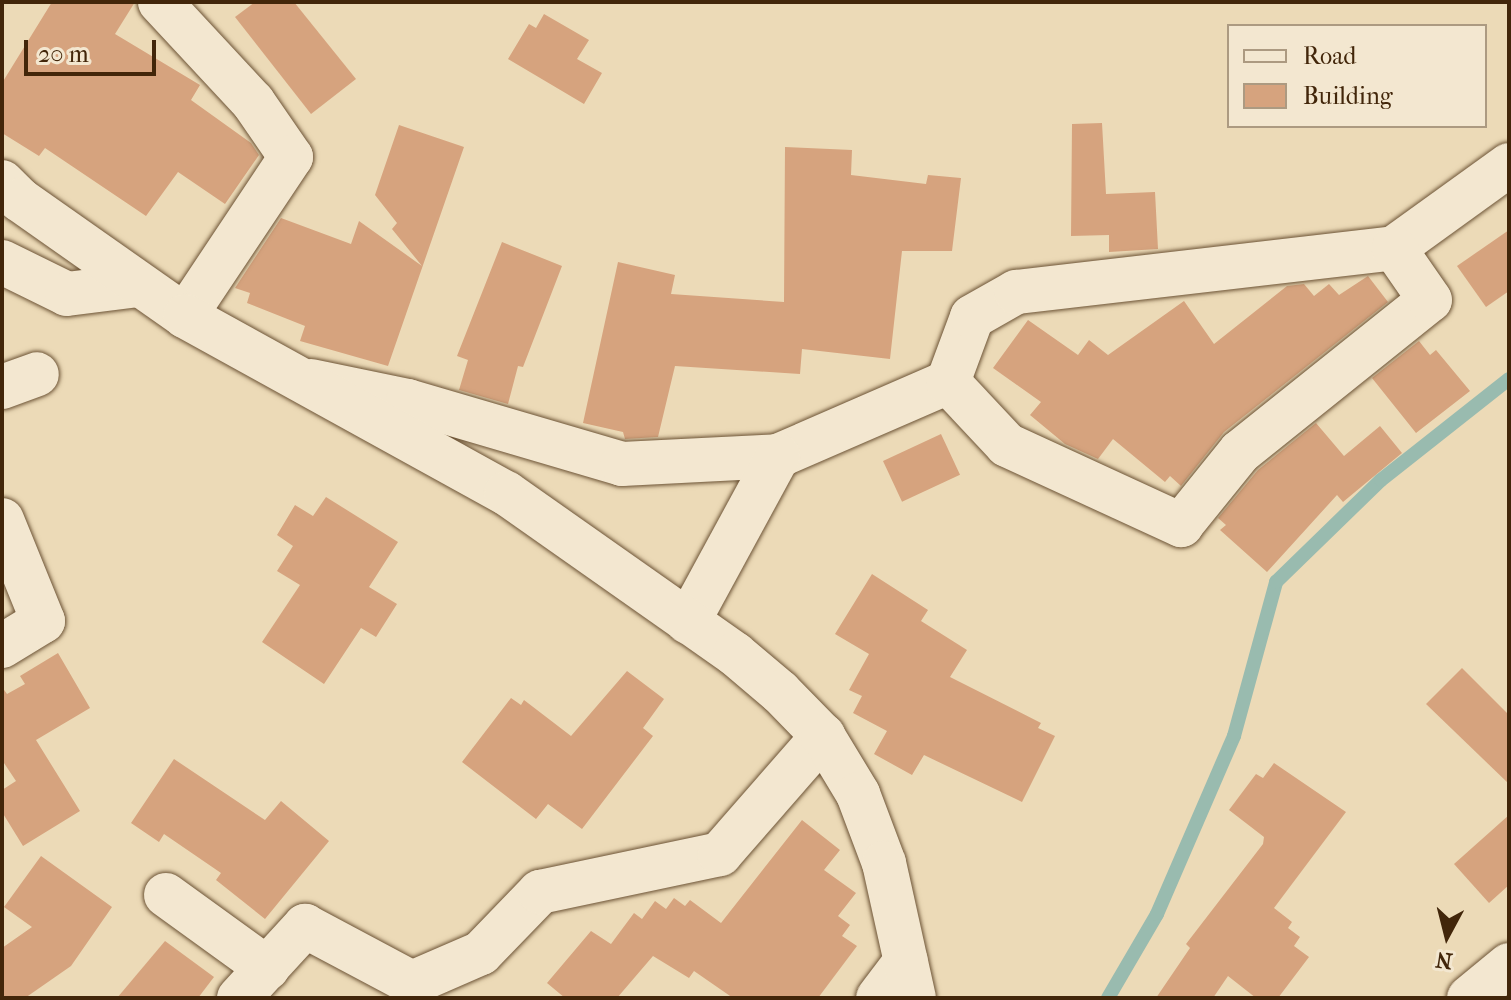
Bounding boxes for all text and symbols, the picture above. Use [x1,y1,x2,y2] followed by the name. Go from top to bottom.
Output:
[28,24,160,74] scale bar
[1227,24,1487,128] legend
[38,40,89,68] text: 20 m
[1303,42,1356,70] text: Road
[1303,82,1393,110] text: Building
[1407,896,1487,976] north arrow
[1434,946,1454,974] text: N

